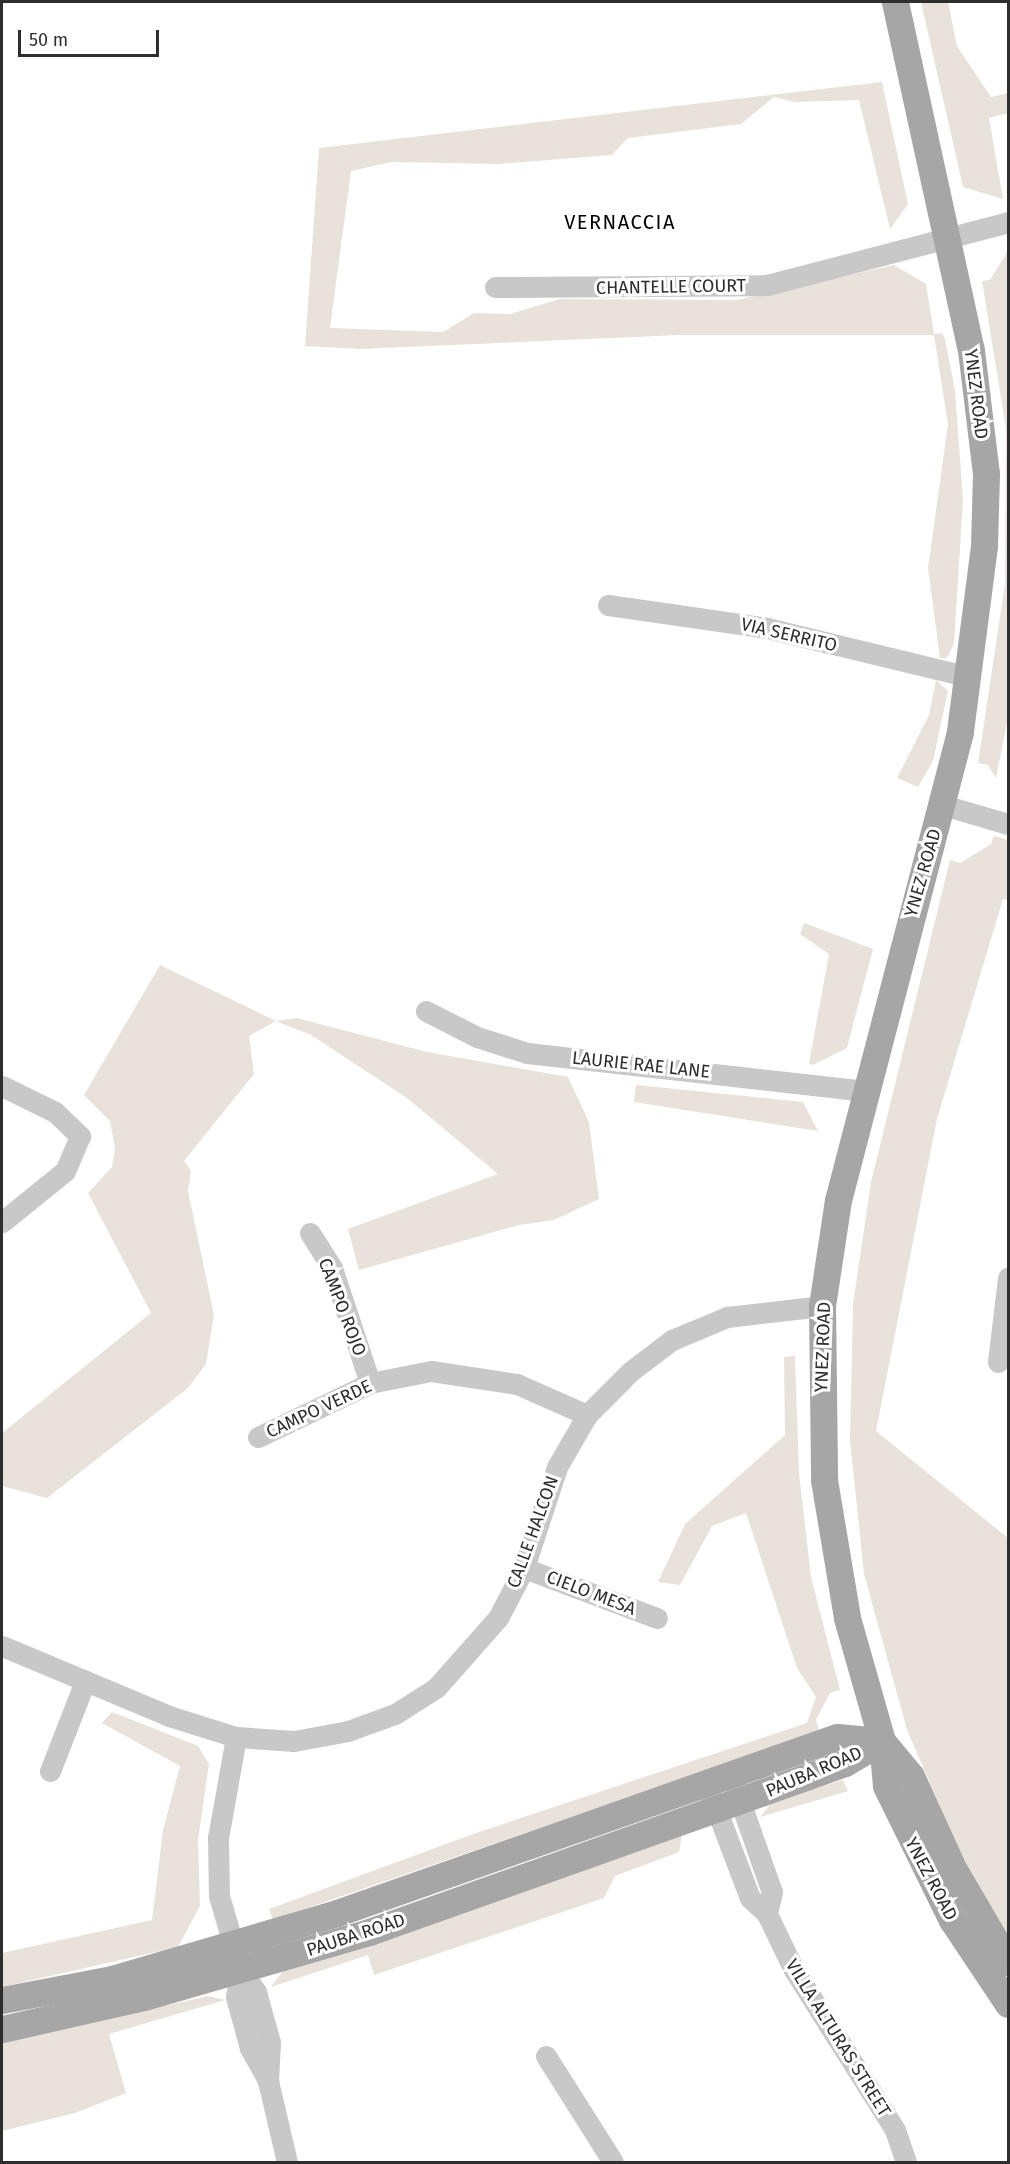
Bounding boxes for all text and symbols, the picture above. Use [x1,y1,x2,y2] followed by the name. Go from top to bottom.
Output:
[21,18,162,56] scale bar
[29,29,68,51] text: 50 m
[564,210,676,234] district label: VERNACCIA
[596,275,746,299] street label: CHANTELLE COURT
[960,348,992,440] street label: YNEZ ROAD
[739,613,839,657] street label: VIA SERRITO
[900,826,946,920] street label: YNEZ ROAD
[571,1047,711,1083] street label: LAURIE RAE LANE
[313,1255,371,1359] street label: CAMPO ROJO
[811,1301,835,1393] street label: YNEZ ROAD
[263,1375,375,1443] street label: CAMPO VERDE
[503,1473,563,1591] street label: CALLE HALCON
[543,1566,639,1620] street label: CIELO MESA
[763,1742,865,1802] street label: PAUBA ROAD
[900,1834,962,1924] street label: YNEZ ROAD
[304,1909,408,1961] street label: PAUBA ROAD
[781,1955,895,2121] street label: VILLA ALTURAS STREET

